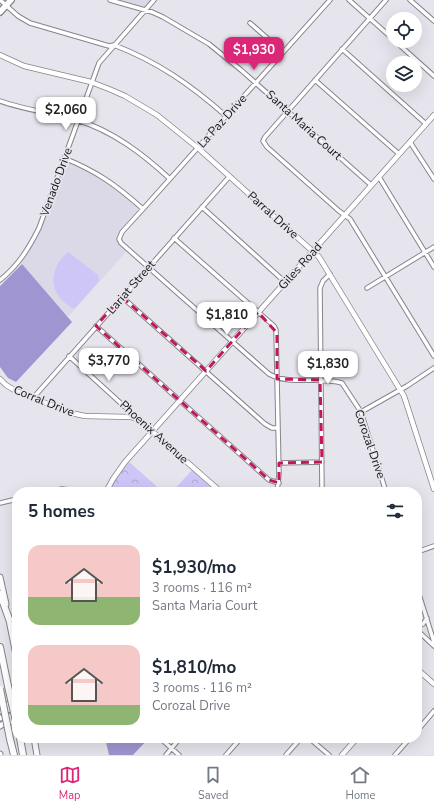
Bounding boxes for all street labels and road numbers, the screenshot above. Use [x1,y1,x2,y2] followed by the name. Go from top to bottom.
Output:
[263,87,346,164] street label: Santa Maria Court
[194,91,250,151] street label: La Paz Drive
[36,145,76,220] street label: Venado Drive
[244,188,302,242] street label: Parral Drive
[275,239,325,293] street label: Giles Road
[103,256,159,317] street label: Lariat Street
[11,382,77,420] street label: Corral Drive
[116,397,192,467] street label: Phoenix Avenue
[351,407,389,481] street label: Corozal Drive

